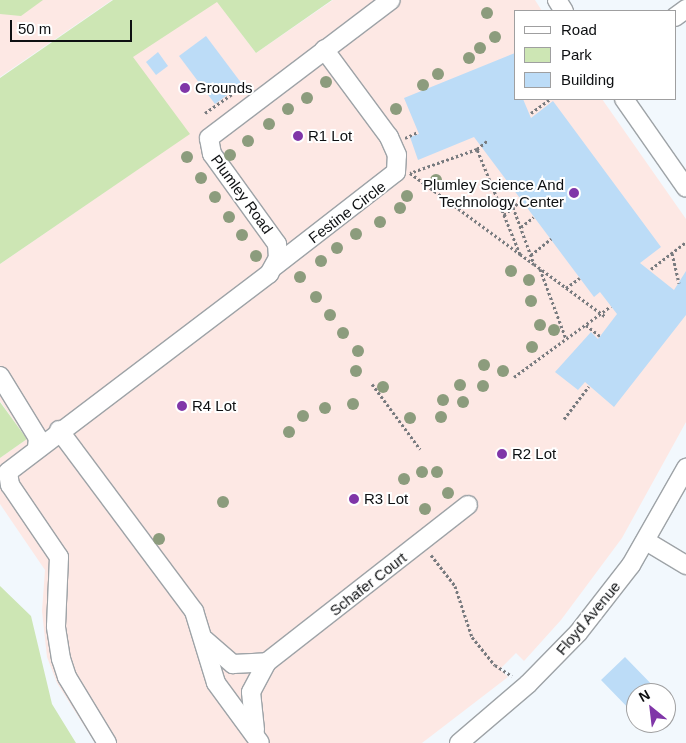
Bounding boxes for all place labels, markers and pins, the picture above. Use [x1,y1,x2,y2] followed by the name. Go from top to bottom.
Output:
[195,79,253,97] place label: Grounds
[179,82,191,94] marker: Grounds
[308,127,352,145] place label: R1 Lot
[292,130,304,142] marker: R1 Lot
[422,175,564,210] place label: Plumley Science And Technology Center
[568,187,580,199] marker: Plumley Science And Technology Center
[192,397,236,415] place label: R4 Lot
[176,400,188,412] marker: R4 Lot
[512,445,556,463] place label: R2 Lot
[496,448,508,460] marker: R2 Lot
[364,490,408,508] place label: R3 Lot
[348,493,360,505] marker: R3 Lot

